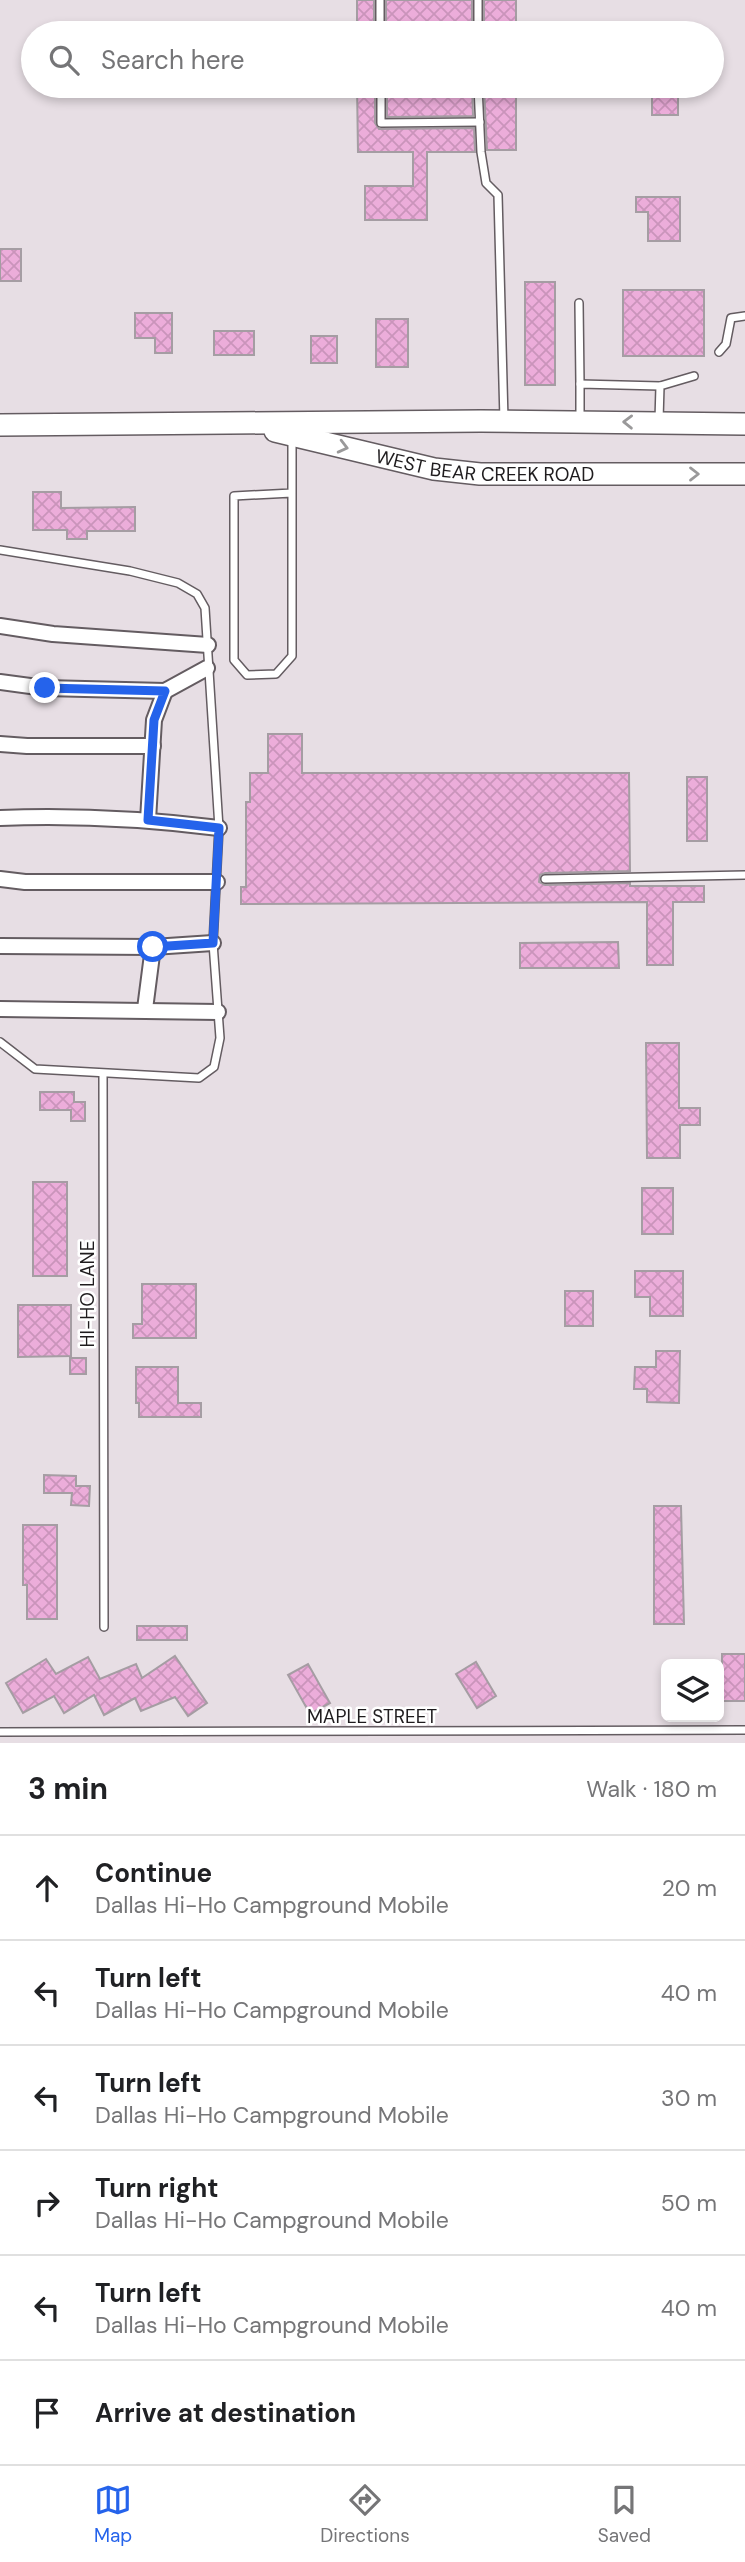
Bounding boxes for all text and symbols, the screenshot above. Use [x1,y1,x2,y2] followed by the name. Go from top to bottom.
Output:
[21,21,724,98] search box
[45,41,83,79] icon: search
[101,43,244,77] text: Search here
[622,414,633,430] one-way arrow
[337,439,349,453] one-way arrow
[373,443,594,487] street label: WEST BEAR CREEK ROAD
[690,466,700,482] one-way arrow
[29,672,60,703] route end
[137,931,168,962] route start
[75,1241,100,1347] street label: HI-HO LANE
[661,1659,724,1722] map controls
[661,1659,724,1722] button: layers
[307,1704,437,1729] street label: MAPLE STREET
[28,1769,108,1808] text: 3 min
[586,1774,717,1804] text: Walk · 180 m
[95,1856,212,1890] text: Continue
[28,1869,66,1907] icon: ahead
[662,1873,717,1903] text: 20 m
[95,1890,449,1920] text: Dallas Hi-Ho Campground Mobile
[95,1961,202,1995] text: Turn left
[28,1974,66,2012] icon: left
[661,1978,717,2008] text: 40 m
[95,1995,449,2025] text: Dallas Hi-Ho Campground Mobile
[95,2066,202,2100] text: Turn left
[28,2079,66,2117] icon: left
[661,2083,717,2113] text: 30 m
[95,2100,449,2130] text: Dallas Hi-Ho Campground Mobile
[95,2171,219,2205] text: Turn right
[28,2184,66,2222] icon: right
[661,2188,717,2218] text: 50 m
[95,2205,449,2235] text: Dallas Hi-Ho Campground Mobile
[95,2276,202,2310] text: Turn left
[28,2289,66,2327] icon: left
[661,2293,717,2323] text: 40 m
[95,2310,449,2340] text: Dallas Hi-Ho Campground Mobile
[28,2394,66,2432] icon: arrive
[95,2396,356,2430] text: Arrive at destination
[94,2481,132,2548] tab: Map
[320,2481,410,2548] tab: Directions
[598,2481,651,2548] tab: Saved

